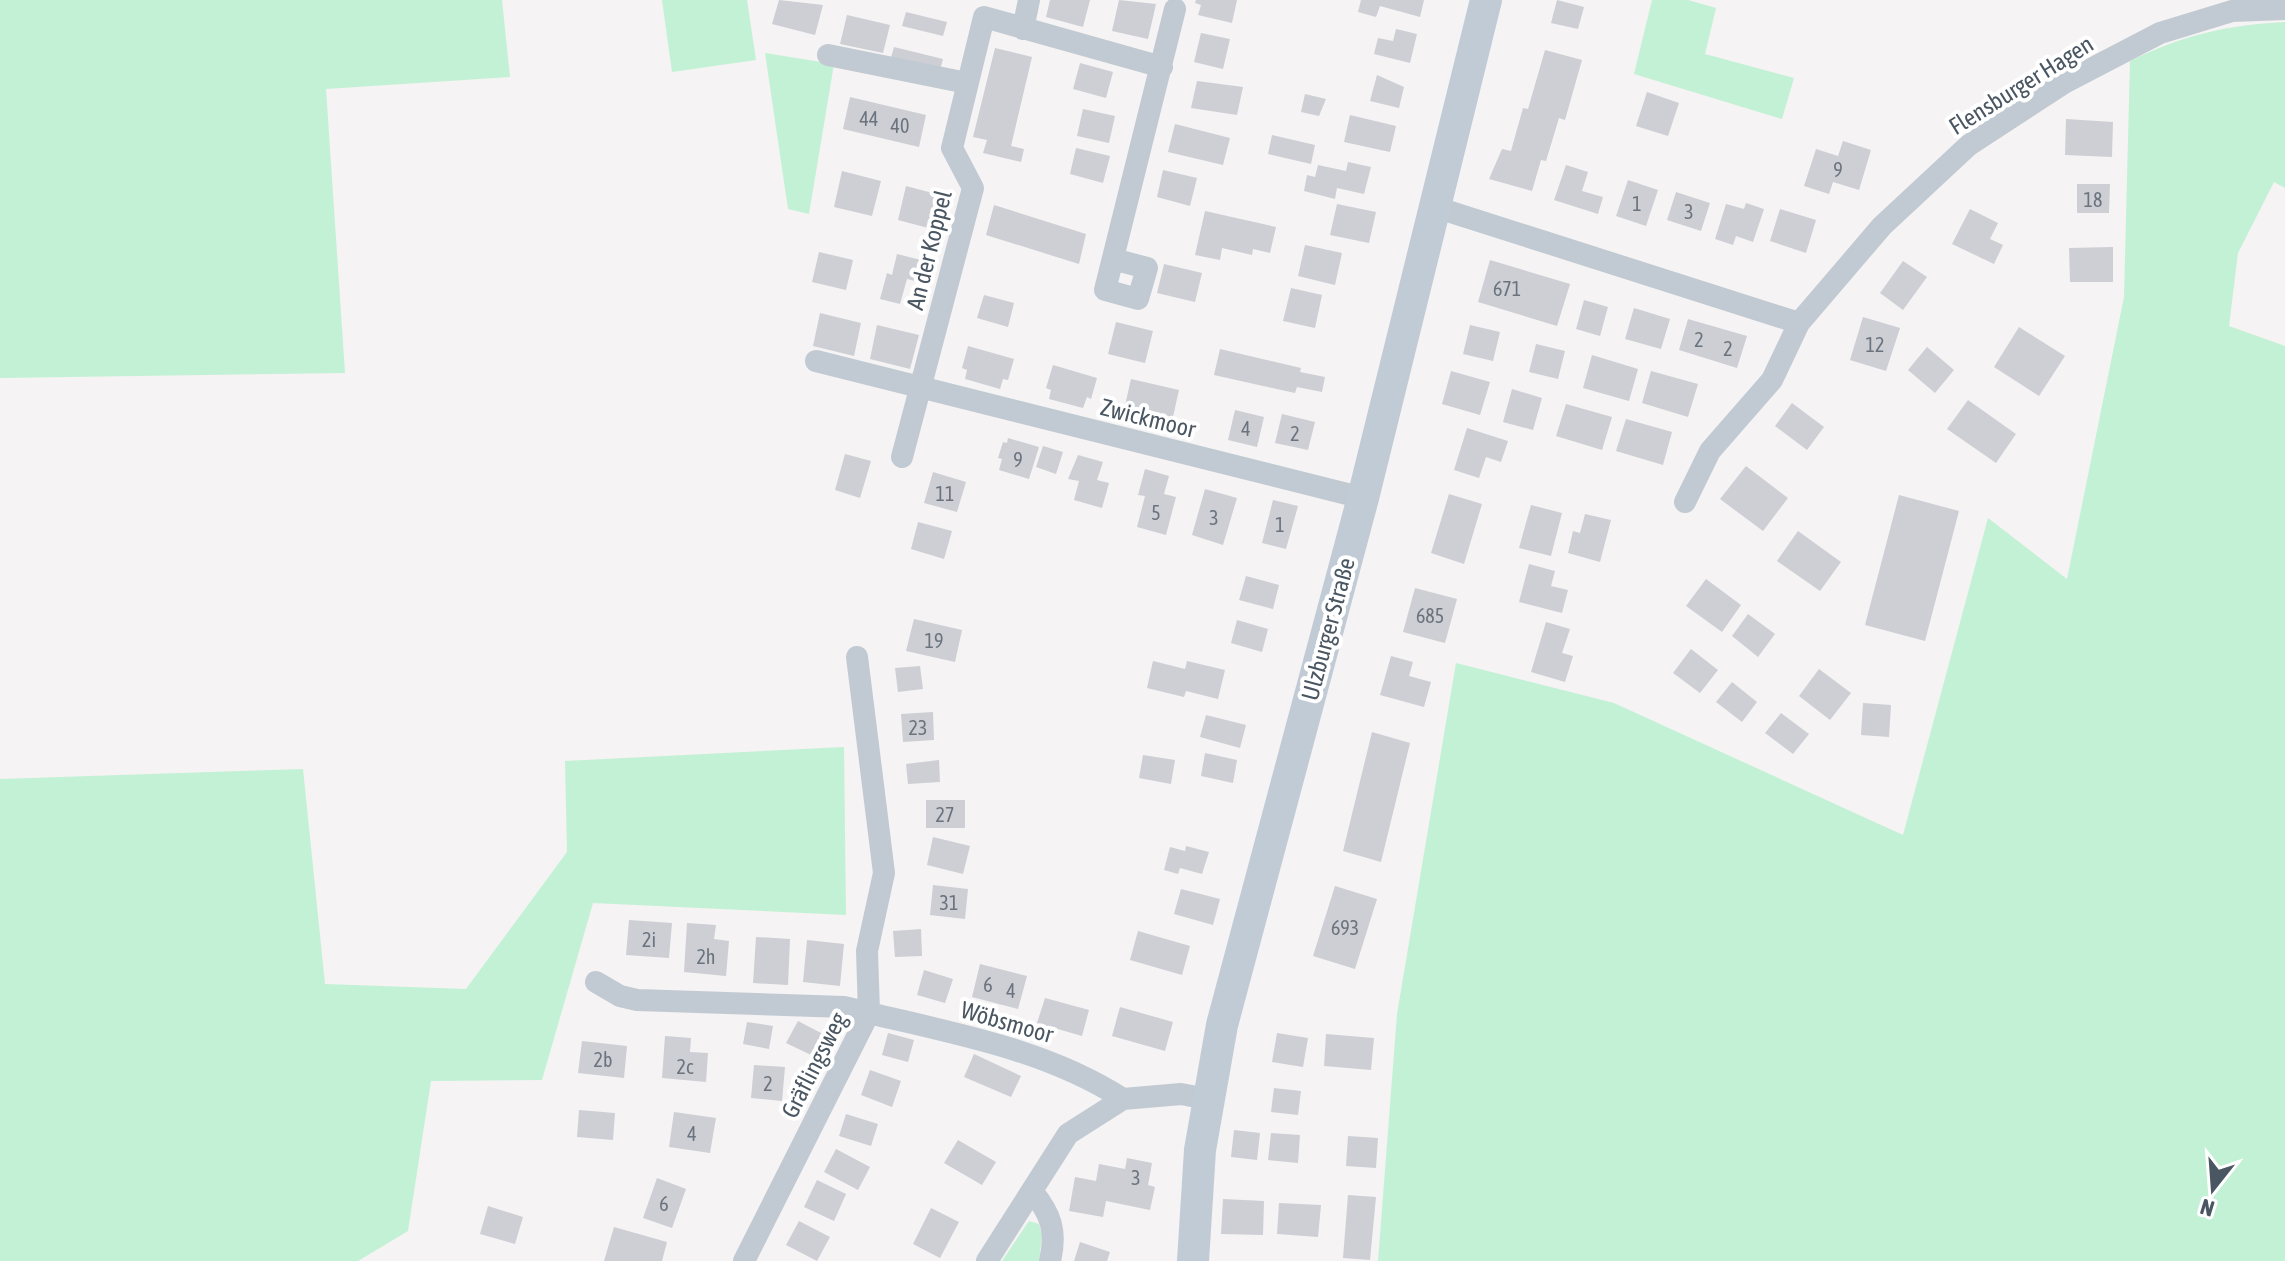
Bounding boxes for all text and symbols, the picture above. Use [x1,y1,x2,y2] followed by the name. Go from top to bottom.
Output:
[1944,30,2098,140] street label: Flensburger Hagen
[860,107,878,130] house number: 44
[891,114,909,137] house number: 40
[1833,158,1843,181] house number: 9
[901,187,957,312] street label: An der Koppel
[2084,188,2102,211] house number: 18
[1632,192,1642,215] house number: 1
[1684,200,1694,223] house number: 3
[1493,277,1521,300] house number: 671
[1694,328,1704,351] house number: 2
[1866,333,1884,356] house number: 12
[1723,337,1733,360] house number: 2
[1098,393,1199,443] street label: Zwickmoor
[1241,417,1251,440] house number: 4
[1290,422,1300,445] house number: 2
[1013,448,1023,471] house number: 9
[936,482,954,505] house number: 11
[1151,501,1161,524] house number: 5
[1209,506,1219,529] house number: 3
[1275,513,1285,536] house number: 1
[1296,555,1360,703] street label: Ulzburger Straße
[1416,604,1444,627] house number: 685
[925,629,943,652] house number: 19
[909,716,927,739] house number: 23
[936,803,954,826] house number: 27
[940,891,958,914] house number: 31
[1331,916,1359,939] house number: 693
[642,928,656,951] house number: 2i
[696,945,716,968] house number: 2h
[983,973,993,996] house number: 6
[1006,979,1016,1002] house number: 4
[958,996,1057,1048] street label: Wöbsmoor
[776,1007,852,1122] street label: Gräflingsweg
[594,1048,612,1071] house number: 2b
[677,1055,694,1078] house number: 2c
[763,1072,773,1095] house number: 2
[687,1122,697,1145] house number: 4
[2173,1149,2253,1229] north arrow
[1131,1166,1141,1189] house number: 3
[659,1192,669,1215] house number: 6
[2197,1194,2217,1222] text: N

